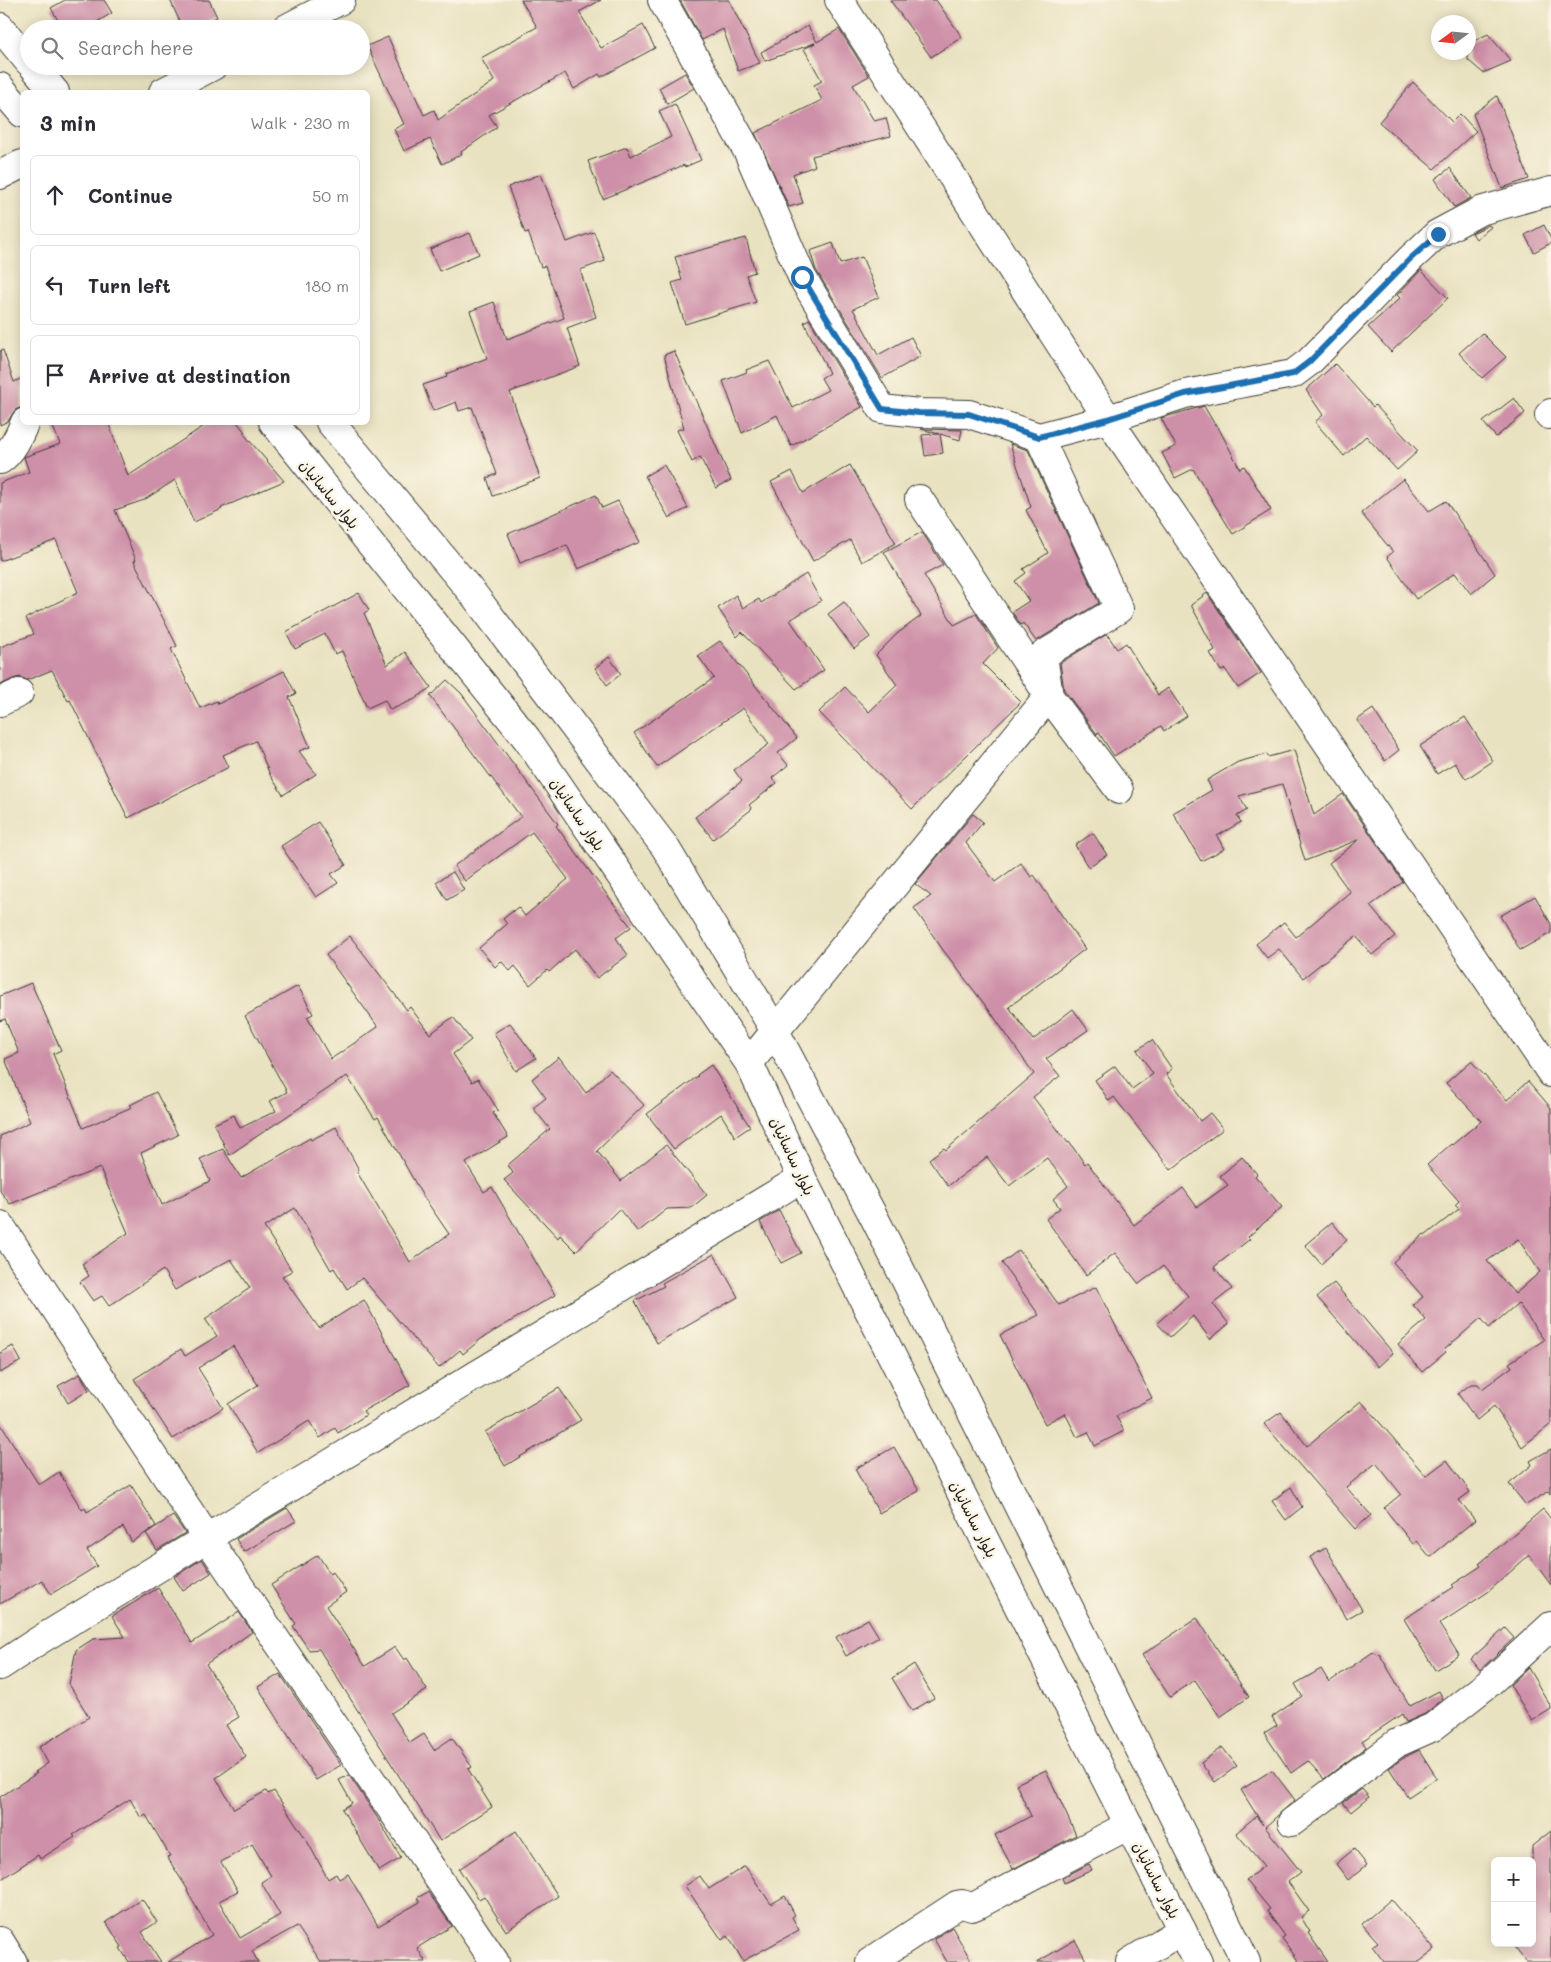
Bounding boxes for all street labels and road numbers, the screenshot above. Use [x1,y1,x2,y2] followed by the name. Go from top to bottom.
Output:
[296,455,364,533] street label: بلوار ساسانیان
[546,773,610,855] street label: بلوار ساسانیان
[766,1114,820,1198] street label: بلوار ساسانیان
[946,1477,1002,1561] street label: بلوار ساسانیان
[1129,1838,1185,1922] street label: بلوار ساسانیان

